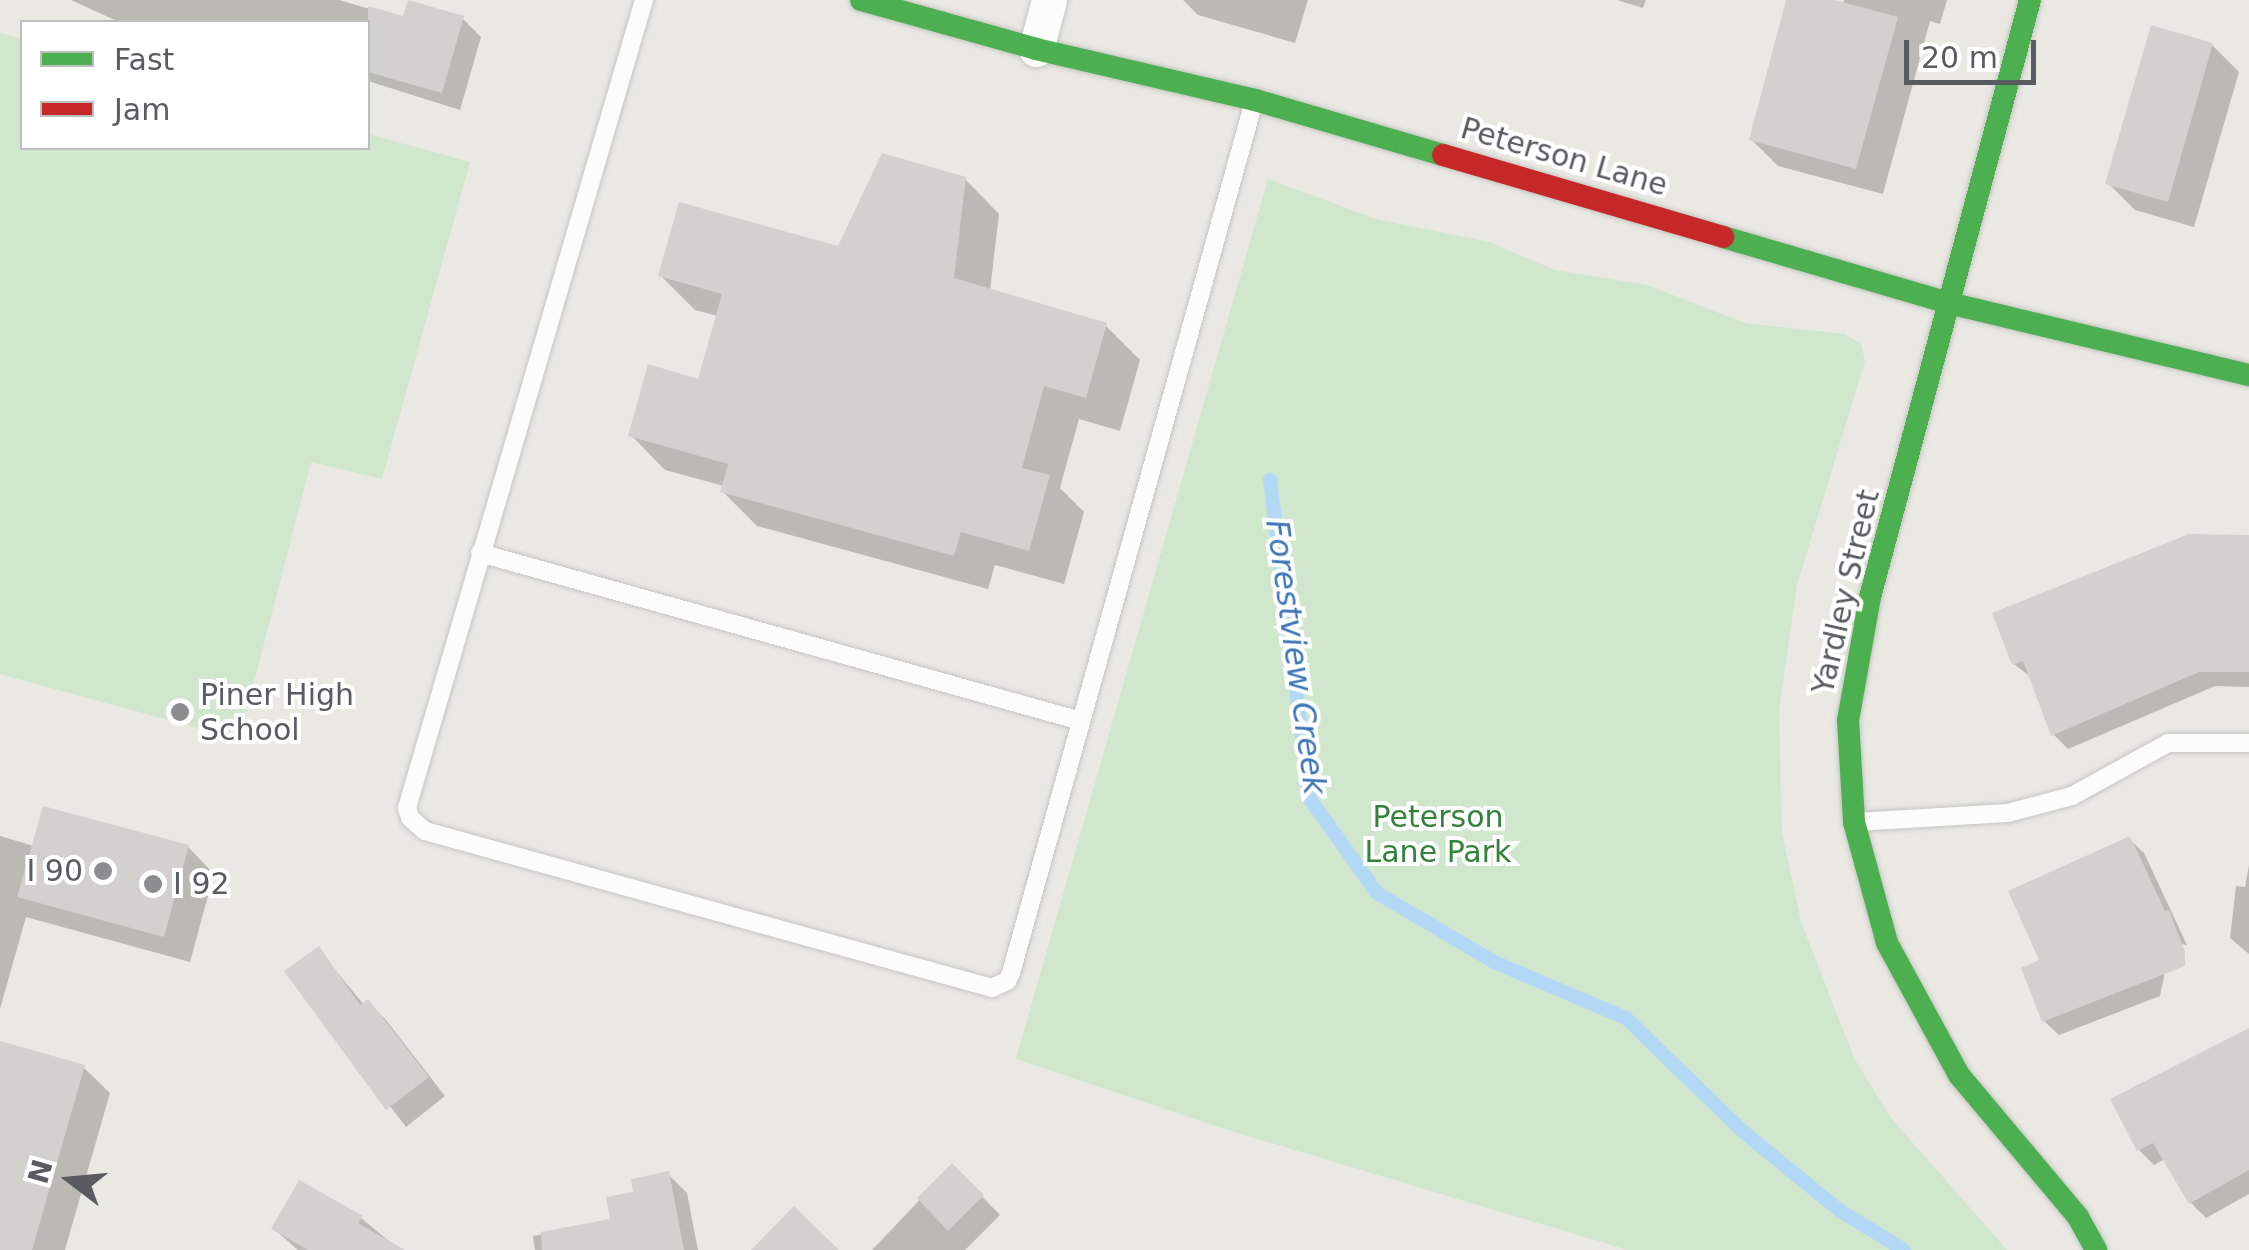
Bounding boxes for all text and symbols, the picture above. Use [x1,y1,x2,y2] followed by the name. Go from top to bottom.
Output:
[20,20,370,150] legend
[1909,20,2042,82] scale bar
[1921,40,1998,75] text: 20 m
[114,42,174,77] text: Fast
[114,92,170,127] text: Jam
[1457,110,1671,204] street label: Peterson Lane
[1805,486,1887,698] street label: Yardley Street
[1258,517,1334,797] water label: Forestview Creek
[200,677,354,748] place label: Piner High School
[169,701,191,723] marker: Piner High School
[1365,799,1511,870] park label: Peterson Lane Park
[26,853,83,889] place label: I 90
[92,860,114,882] marker: I 90
[173,866,230,902] place label: I 92
[142,873,164,895] marker: I 92
[20,1130,120,1230] north arrow
[22,1156,60,1187] text: N

